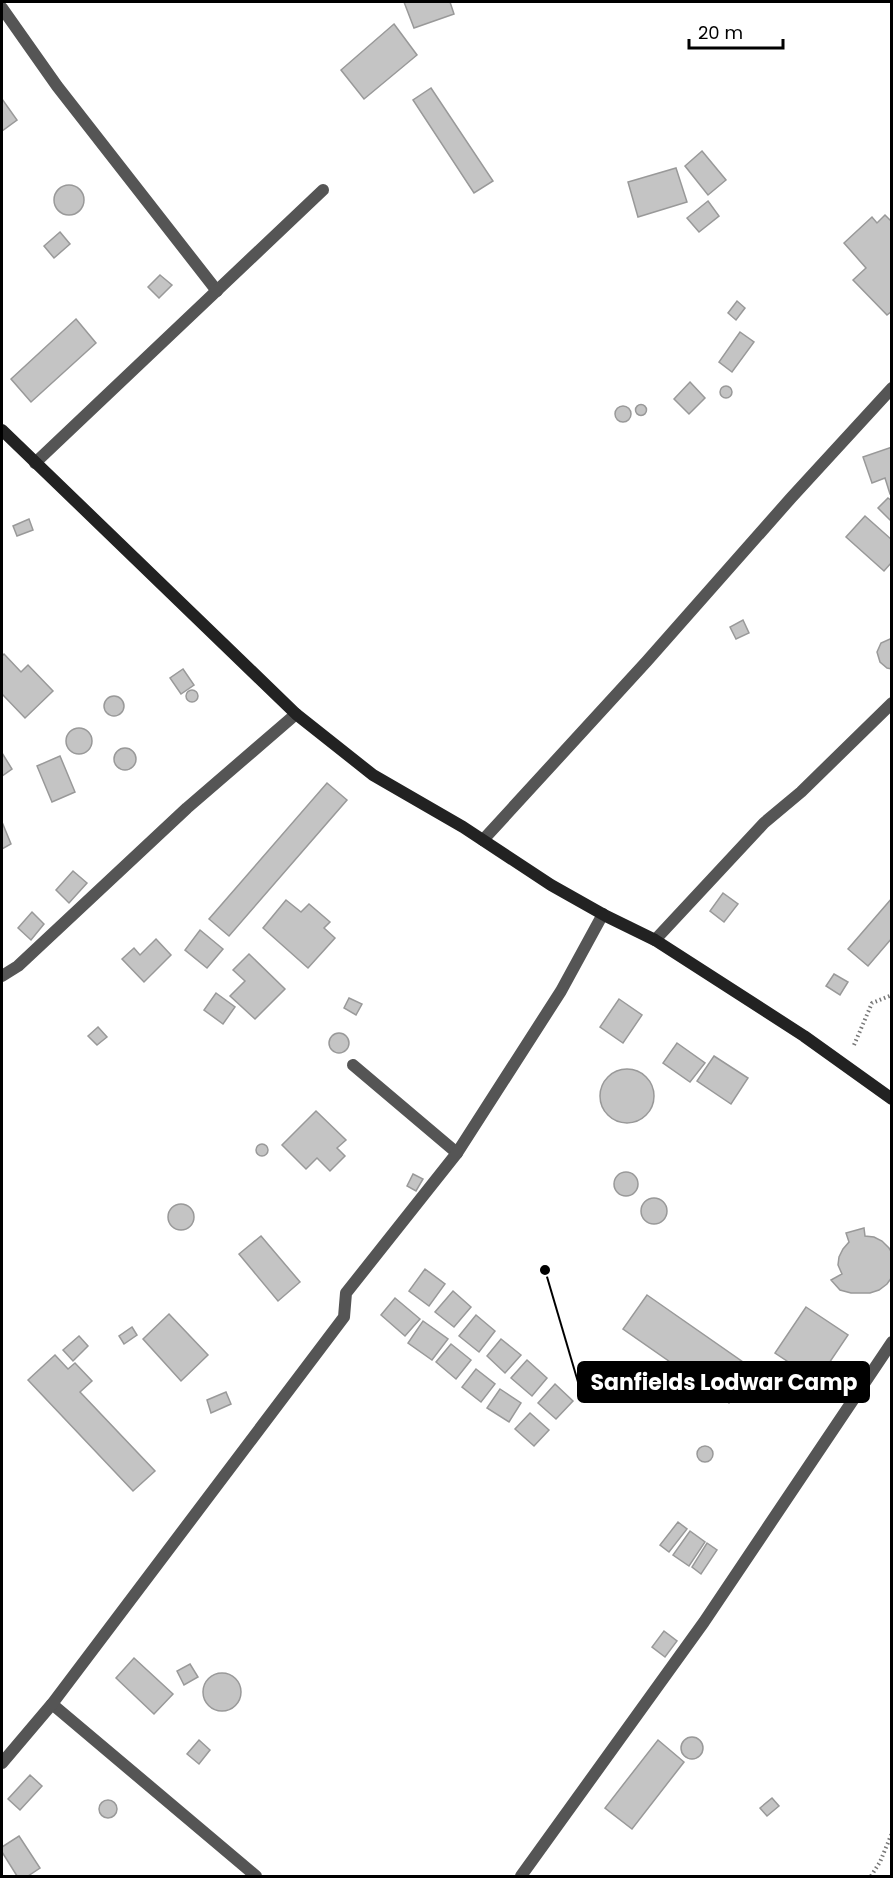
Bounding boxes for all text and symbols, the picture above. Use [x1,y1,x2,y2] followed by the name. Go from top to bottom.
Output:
[689,12,784,50] scale bar
[698,20,743,45] text: 20 m
[578,1362,869,1402] callout: Sanfields Lodwar Camp
[590,1367,858,1398] text: Sanfields Lodwar Camp

